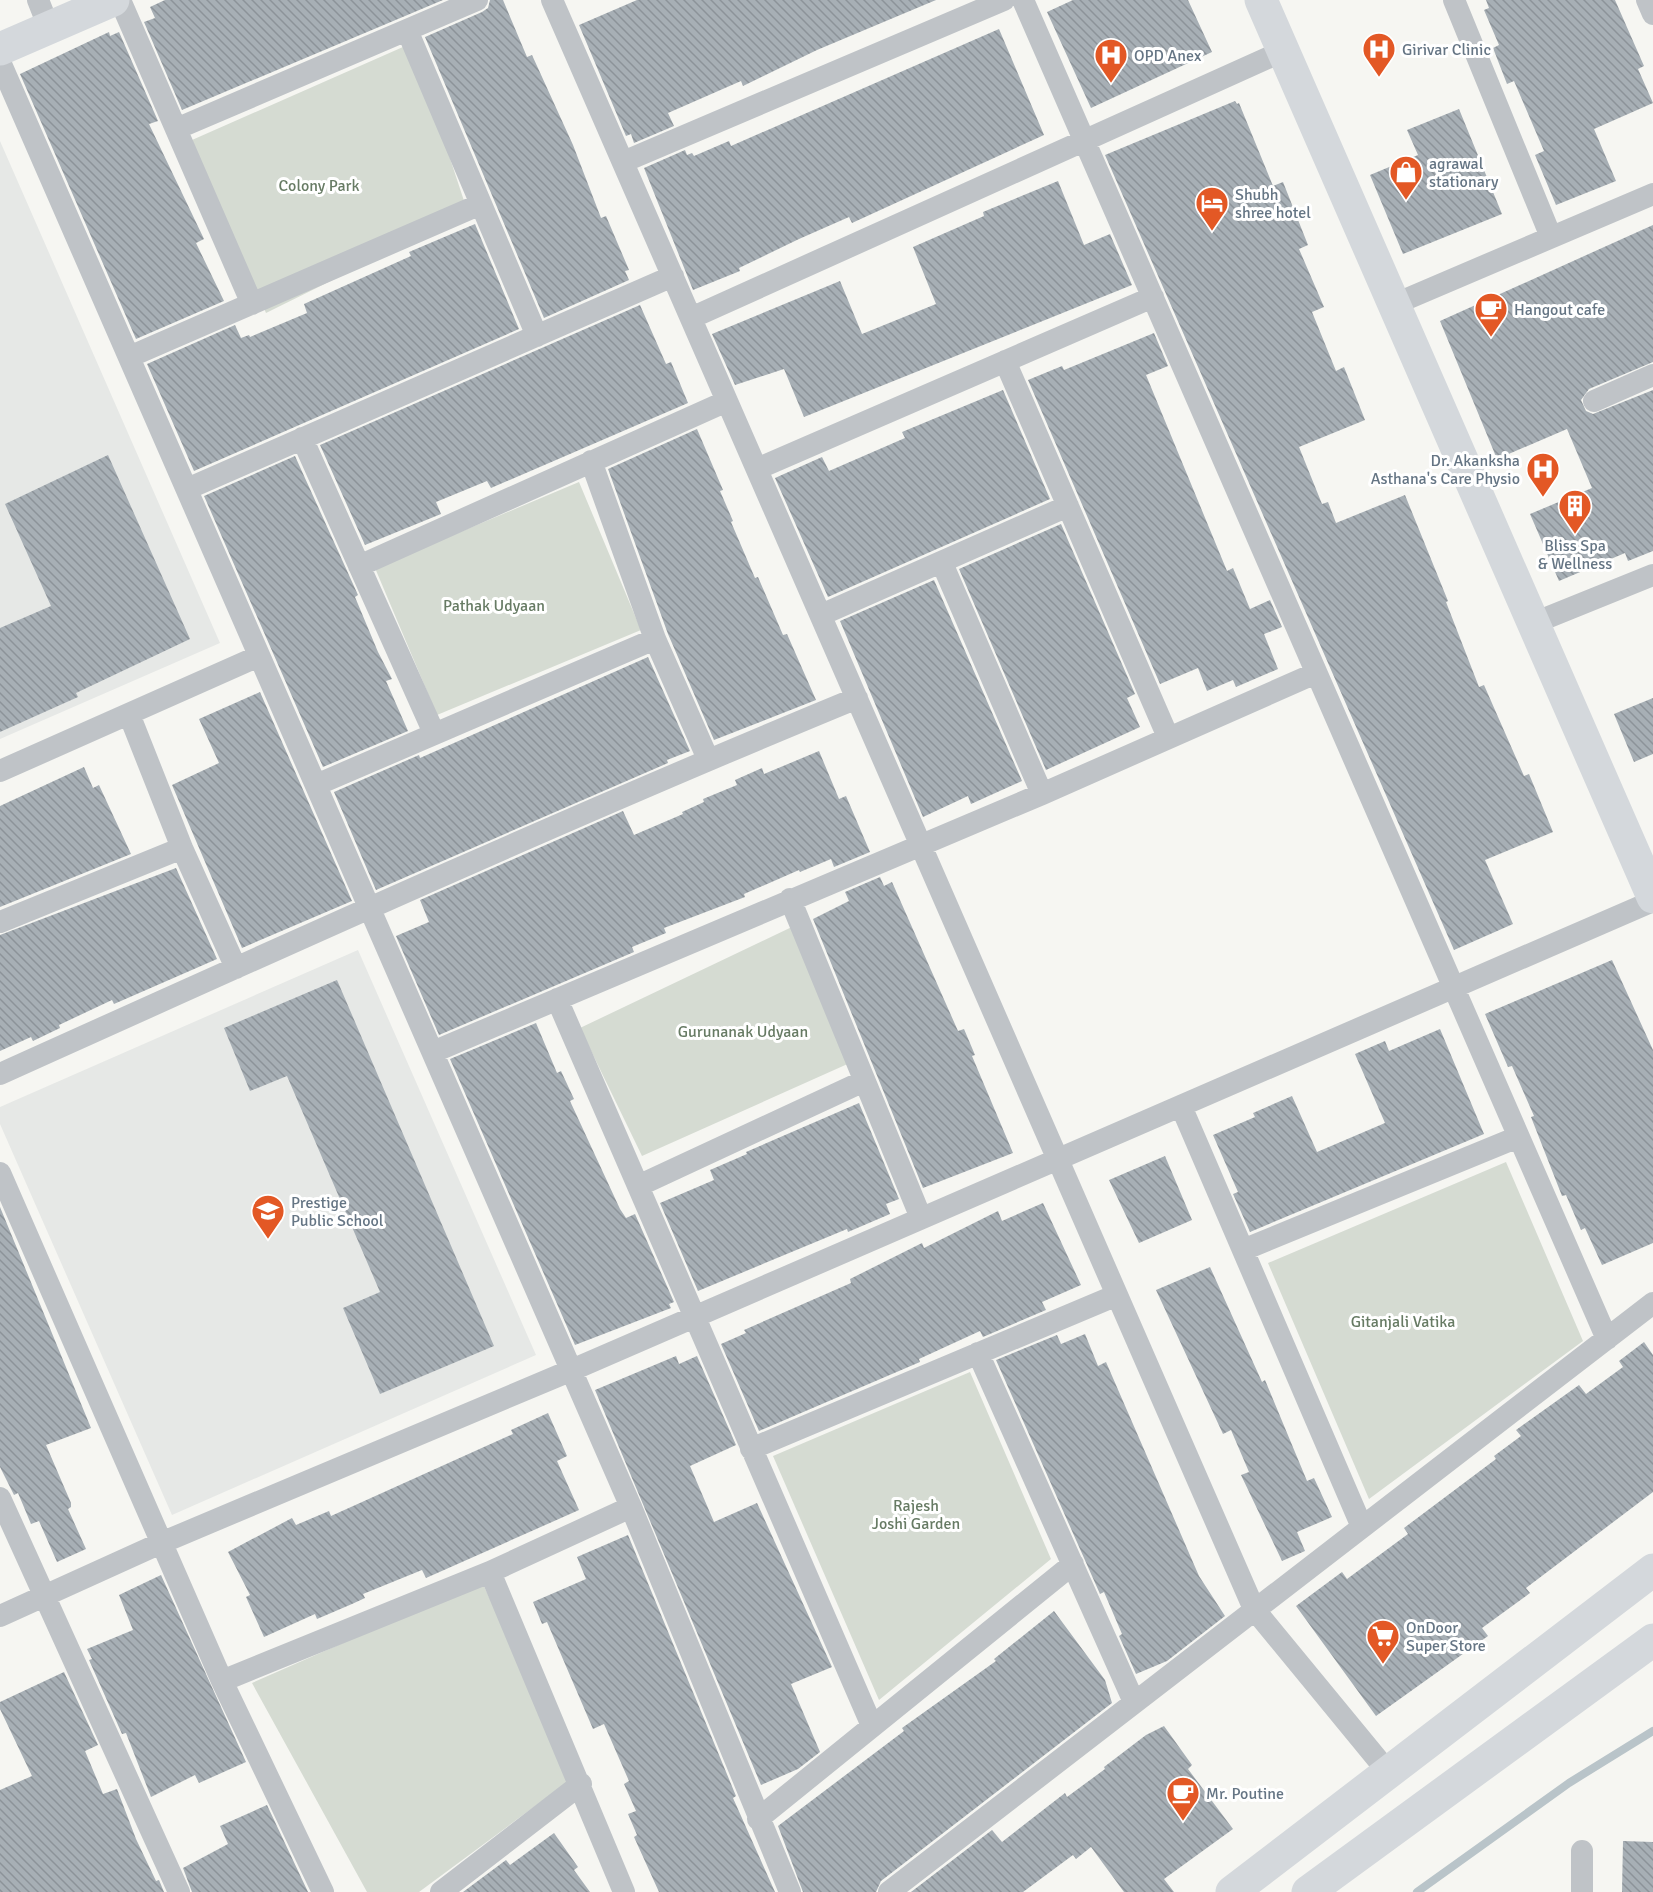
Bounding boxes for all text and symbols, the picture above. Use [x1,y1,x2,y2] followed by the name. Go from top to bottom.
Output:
[1361,31,1397,78] hospital icon: Girivar Clinic
[1093,37,1129,84] hospital icon: OPD Anex
[1402,40,1491,60] place label: Girivar Clinic
[1134,46,1202,66] place label: OPD Anex
[1388,154,1424,201] shop icon: agrawal stationary
[1429,154,1499,192] place label: agrawal stationary
[279,176,359,196] park label: Colony Park
[1194,185,1230,232] hotel icon: Shubh shree hotel
[1235,185,1311,223] place label: Shubh shree hotel
[1473,291,1509,338] cafe icon: Hangout cafe
[1514,300,1605,320] place label: Hangout cafe
[1371,451,1520,489] place label: Dr. Akanksha Asthana's Care Physio
[1525,451,1561,498] hospital icon: Dr. Akanksha Asthana's Care Physio
[1557,488,1593,535] building icon: Bliss Spa & Wellness
[1538,536,1612,574] place label: Bliss Spa & Wellness
[443,596,545,616] park label: Pathak Udyaan
[678,1022,808,1042] park label: Gurunanak Udyaan
[250,1193,286,1240] school or university icon: Prestige Public School
[291,1193,384,1231] place label: Prestige Public School
[1351,1312,1455,1332] park label: Gitanjali Vatika
[872,1496,960,1534] park label: Rajesh Joshi Garden
[1365,1618,1401,1665] supermarket icon: OnDoor Super Store
[1406,1618,1486,1656] place label: OnDoor Super Store
[1165,1775,1201,1822] cafe icon: Mr. Poutine
[1206,1784,1284,1804] place label: Mr. Poutine

